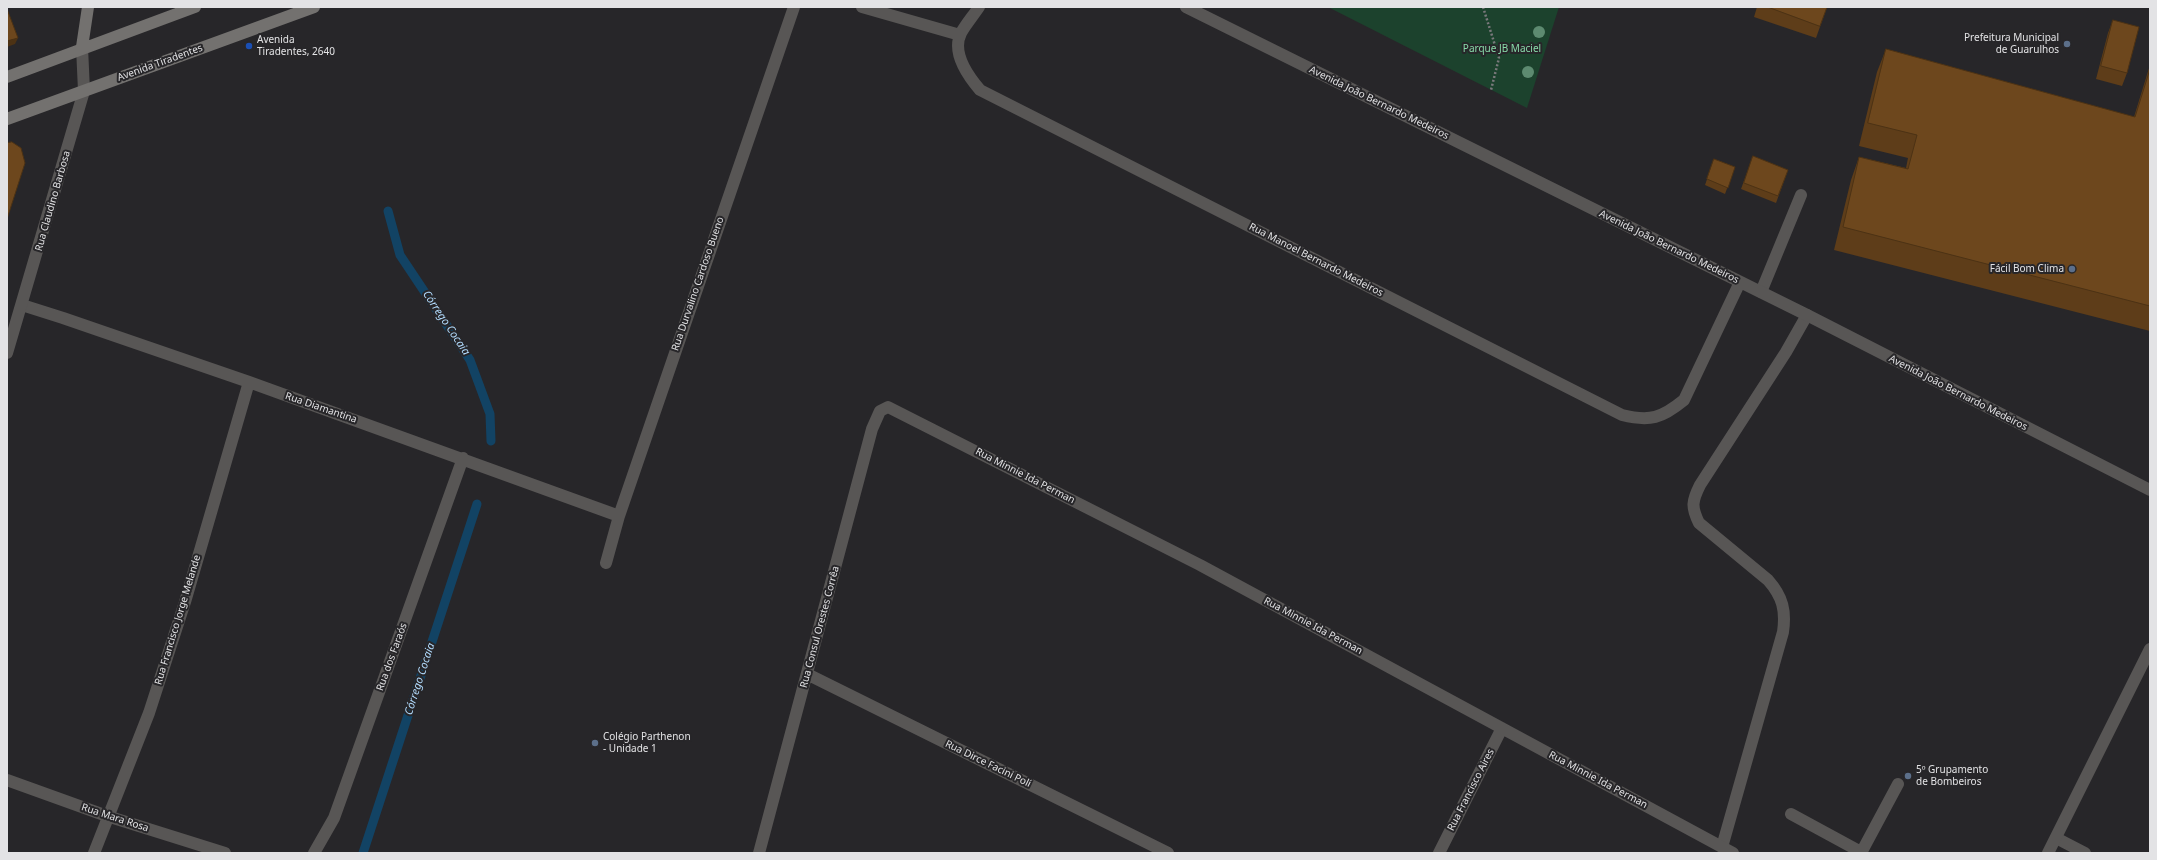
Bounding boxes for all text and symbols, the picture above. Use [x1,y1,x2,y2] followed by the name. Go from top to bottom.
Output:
[1964,32,2059,56] place label: Prefeitura Municipal de Guarulhos
[257,34,335,58] place label: Avenida Tiradentes, 2640
[2062,39,2072,49] marker: Prefeitura Municipal de Guarulhos
[244,41,254,51] marker: Avenida Tiradentes, 2640
[116,42,204,84] street label: Avenida Tiradentes
[1463,43,1541,55] park label: Parque JB Maciel
[1307,64,1451,142] street label: Avenida João Bernardo Medeiros
[33,150,73,252] street label: Rua Claudino Barbosa
[1597,208,1741,286] street label: Avenida João Bernardo Medeiros
[669,215,727,353] street label: Rua Durvalino Cardoso Bueno
[1247,221,1385,299] street label: Rua Manoel Bernardo Medeiros
[1990,263,2064,275] place label: Fácil Bom Clima
[2067,264,2077,274] marker: Fácil Bom Clima
[420,288,472,358] water label: Córrego Cocaia
[1887,353,2029,433] street label: Avenida João Bernardo Medeiros
[283,390,359,426] street label: Rua Diamantina
[973,446,1077,506] street label: Rua Minnie Ida Perman
[152,554,204,686] street label: Rua Francisco Jorge Melande
[798,565,842,689] street label: Rua Consul Orestes Corrêa
[1262,595,1364,657] street label: Rua Minnie Ida Perman
[374,621,410,693] street label: Rua dos Faraós
[402,641,438,717] water label: Córrego Cocaia
[603,731,691,754] place label: Colégio Parthenon - Unidade 1
[590,738,600,748] marker: Colégio Parthenon - Unidade 1
[943,738,1033,790] street label: Rua Dirce Facini Poli
[1445,747,1497,833] street label: Rua Francisco Aires
[1547,749,1649,811] street label: Rua Minnie Ida Perman
[1916,764,1988,788] place label: 5º Grupamento de Bombeiros
[1903,771,1913,781] marker: 5º Grupamento de Bombeiros
[80,801,150,835] street label: Rua Mara Rosa

